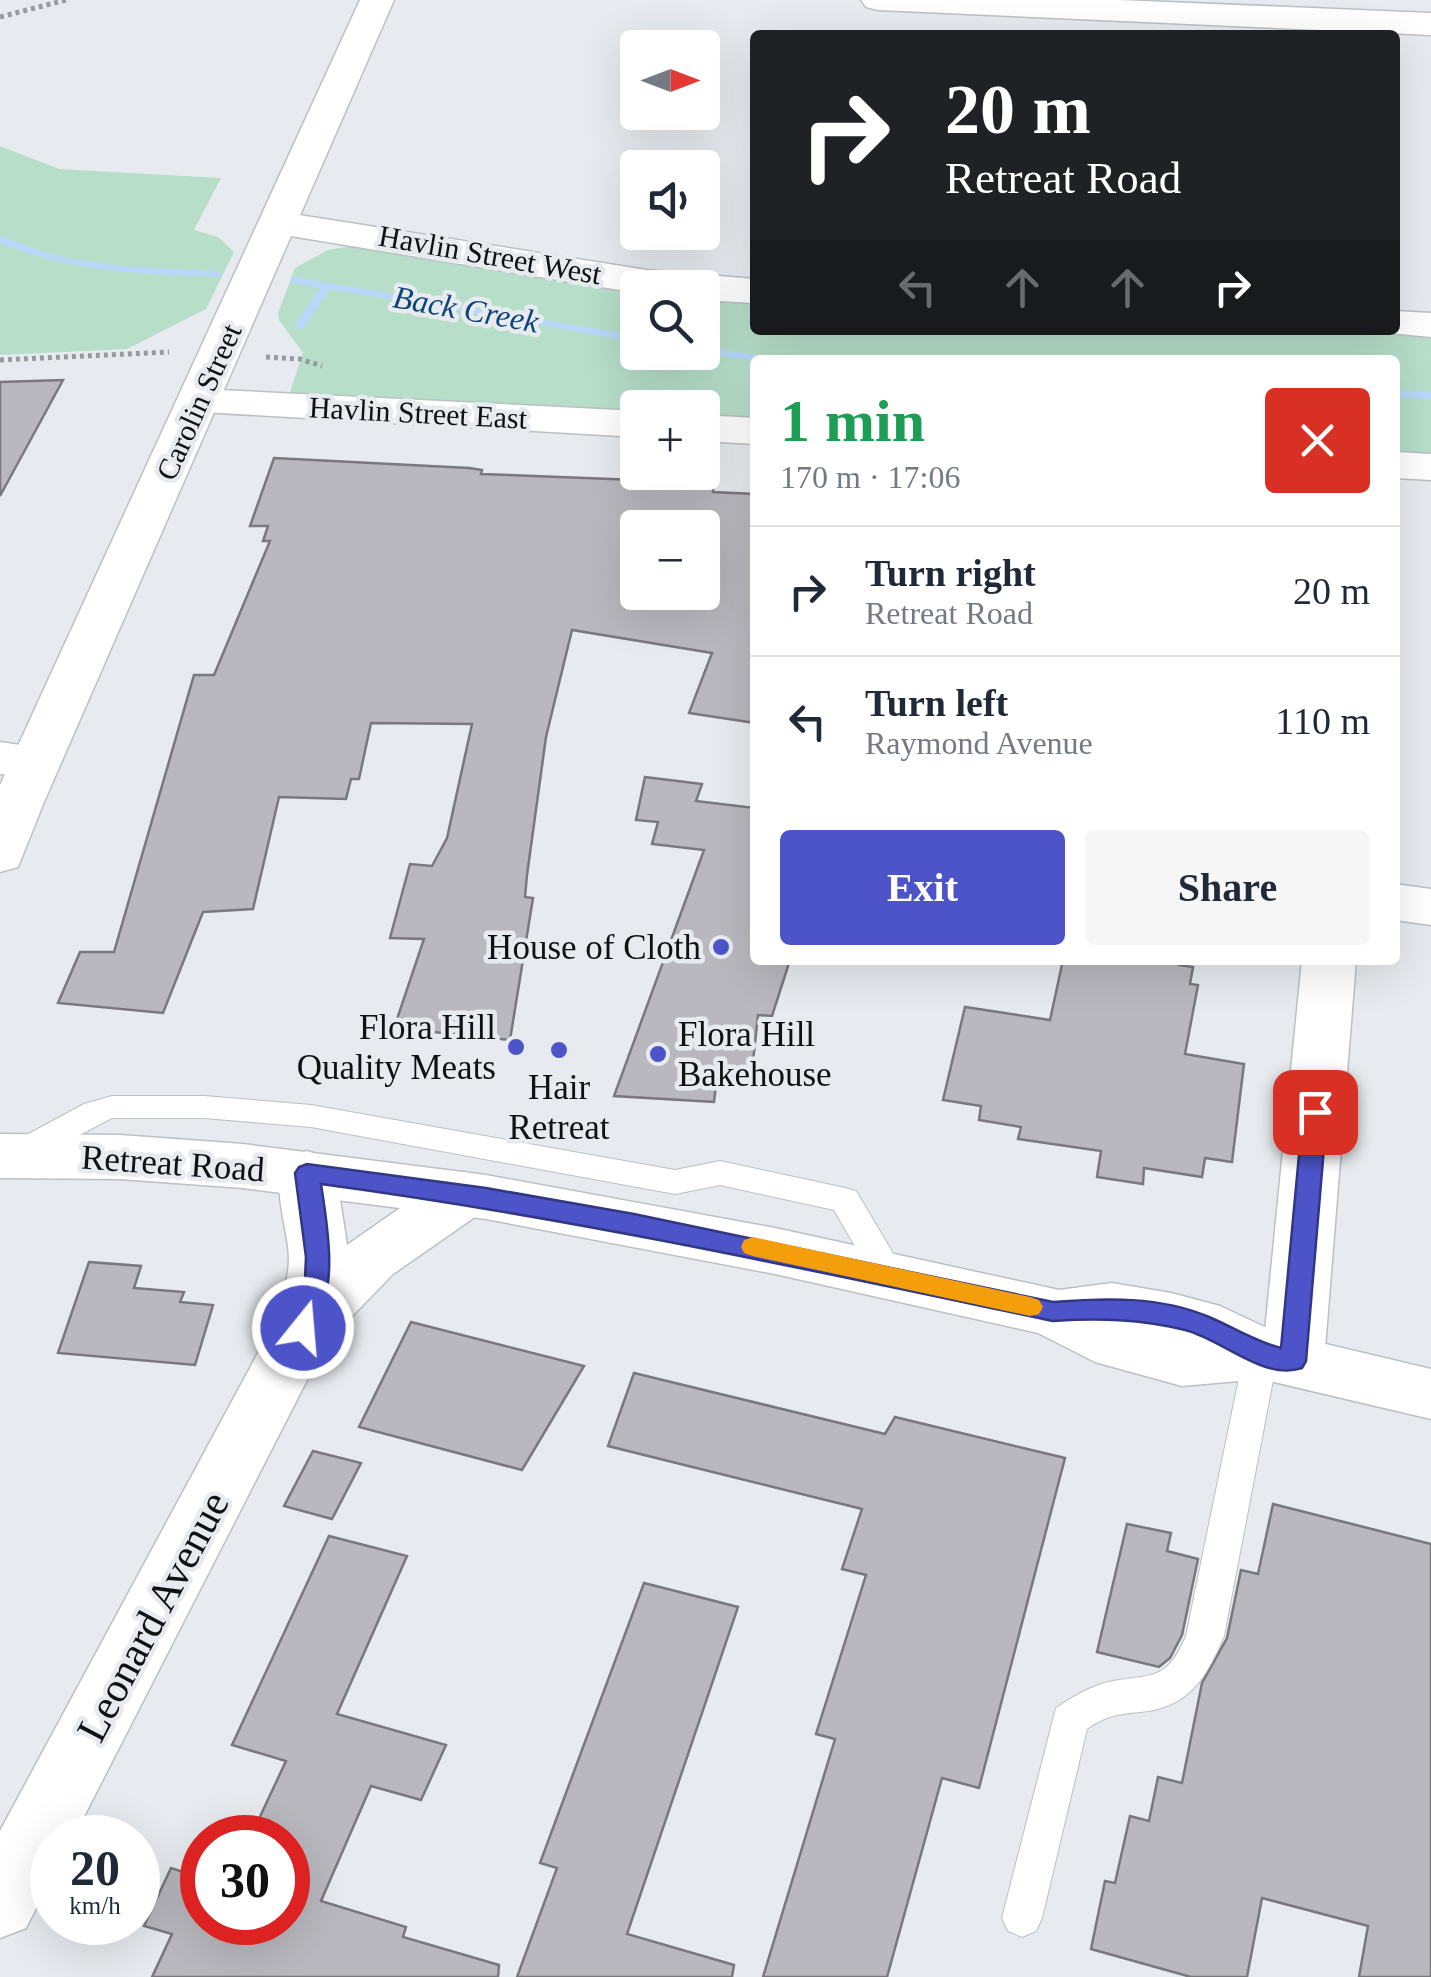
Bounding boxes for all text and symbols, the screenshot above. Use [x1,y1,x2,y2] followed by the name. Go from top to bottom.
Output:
[620,30,720,130] north arrow
[620,30,720,610] map controls
[780,70,910,200] icon: right
[945,71,1091,148] text: 20 m
[620,150,720,250] button: sound
[945,153,1181,203] text: Retreat Road
[376,219,605,290] street label: Havlin Street West
[890,260,945,315] icon: left
[995,260,1050,315] icon: ahead
[1100,260,1155,315] icon: ahead
[1205,260,1260,315] icon: right
[620,270,720,370] button: search
[390,278,542,340] water label: Back Creek
[149,318,248,485] street label: Carolin Street
[780,388,925,454] text: 1 min
[1265,388,1370,493] button: close
[308,390,529,435] street label: Havlin Street East
[620,390,720,490] button: +
[780,459,960,495] text: 170 m · 17:06
[620,510,720,610] button: −
[865,552,1036,594] text: Turn right
[780,564,835,619] icon: right
[1293,570,1370,612] text: 20 m
[865,595,1033,631] text: Retreat Road
[865,682,1008,724] text: Turn left
[780,694,835,749] icon: left
[1275,700,1370,742] text: 110 m
[865,725,1093,761] text: Raymond Avenue
[780,830,1065,945] button: Exit
[1085,830,1370,945] button: Share
[487,928,701,967] place label: House of Cloth
[710,936,732,958] marker: House of Cloth
[297,1008,496,1087] place label: Flora Hill Quality Meats
[678,1015,832,1094] place label: Flora Hill Bakehouse
[505,1036,527,1058] marker: Flora Hill Quality Meats
[548,1039,570,1061] marker: Hair Retreat
[647,1043,669,1065] marker: Flora Hill Bakehouse
[508,1068,610,1147] place label: Hair Retreat
[1273,1070,1358,1155] pin
[1288,1085,1343,1140] icon: arrive
[80,1138,266,1189] street label: Retreat Road
[251,1276,355,1380] position arrow
[68,1484,238,1749] street label: Leonard Avenue
[180,1815,310,1945] speed limit sign: 30
[70,1840,120,1896] text: 20
[69,1892,121,1919] text: km/h

